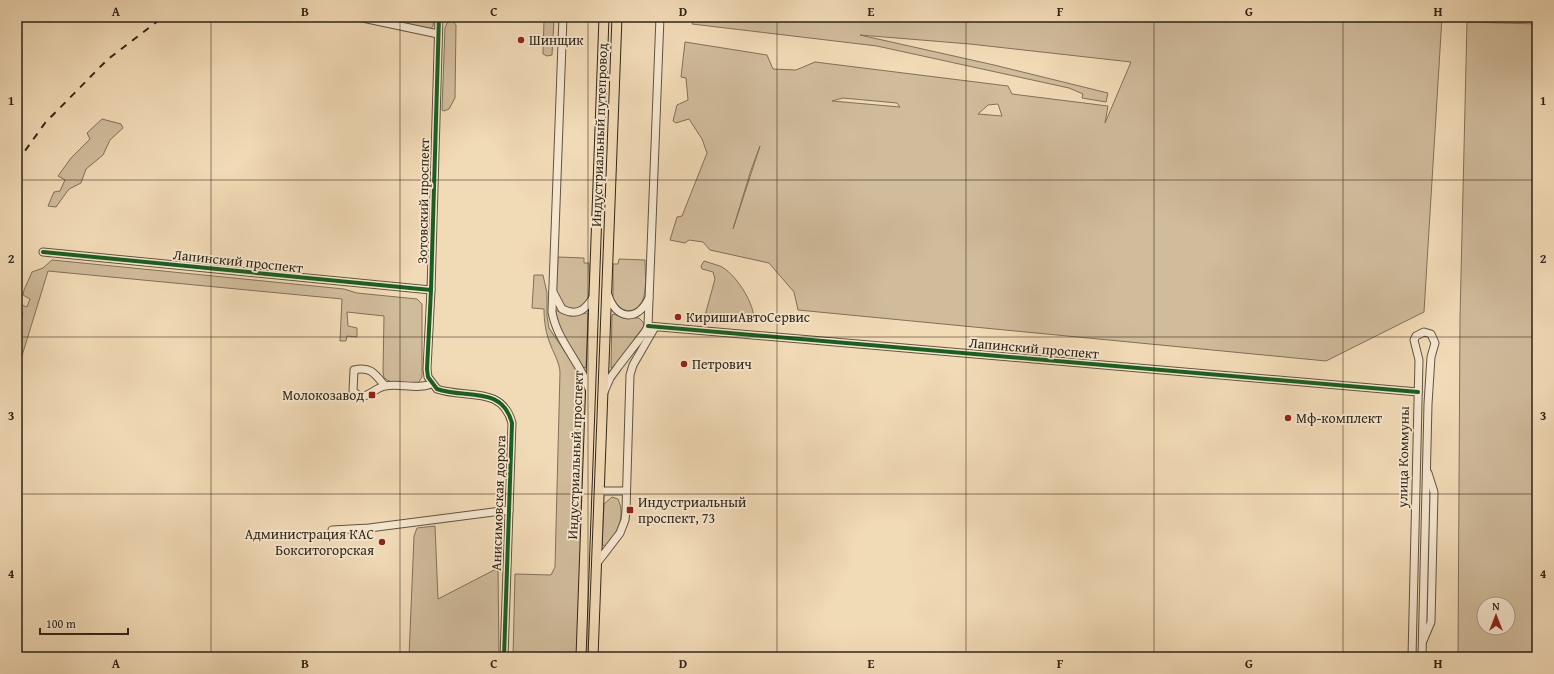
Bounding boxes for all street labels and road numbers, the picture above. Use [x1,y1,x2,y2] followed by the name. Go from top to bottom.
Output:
[586,42,612,227] street label: Индустриальный путепровод
[412,138,434,264] street label: Зотовский проспект
[172,244,304,278] street label: Лапинский проспект
[968,332,1100,364] street label: Лапинский проспект
[562,370,588,540] street label: Индустриальный проспект
[1392,406,1414,509] street label: улица Коммуны
[486,434,510,571] street label: Анисимовская дорога

